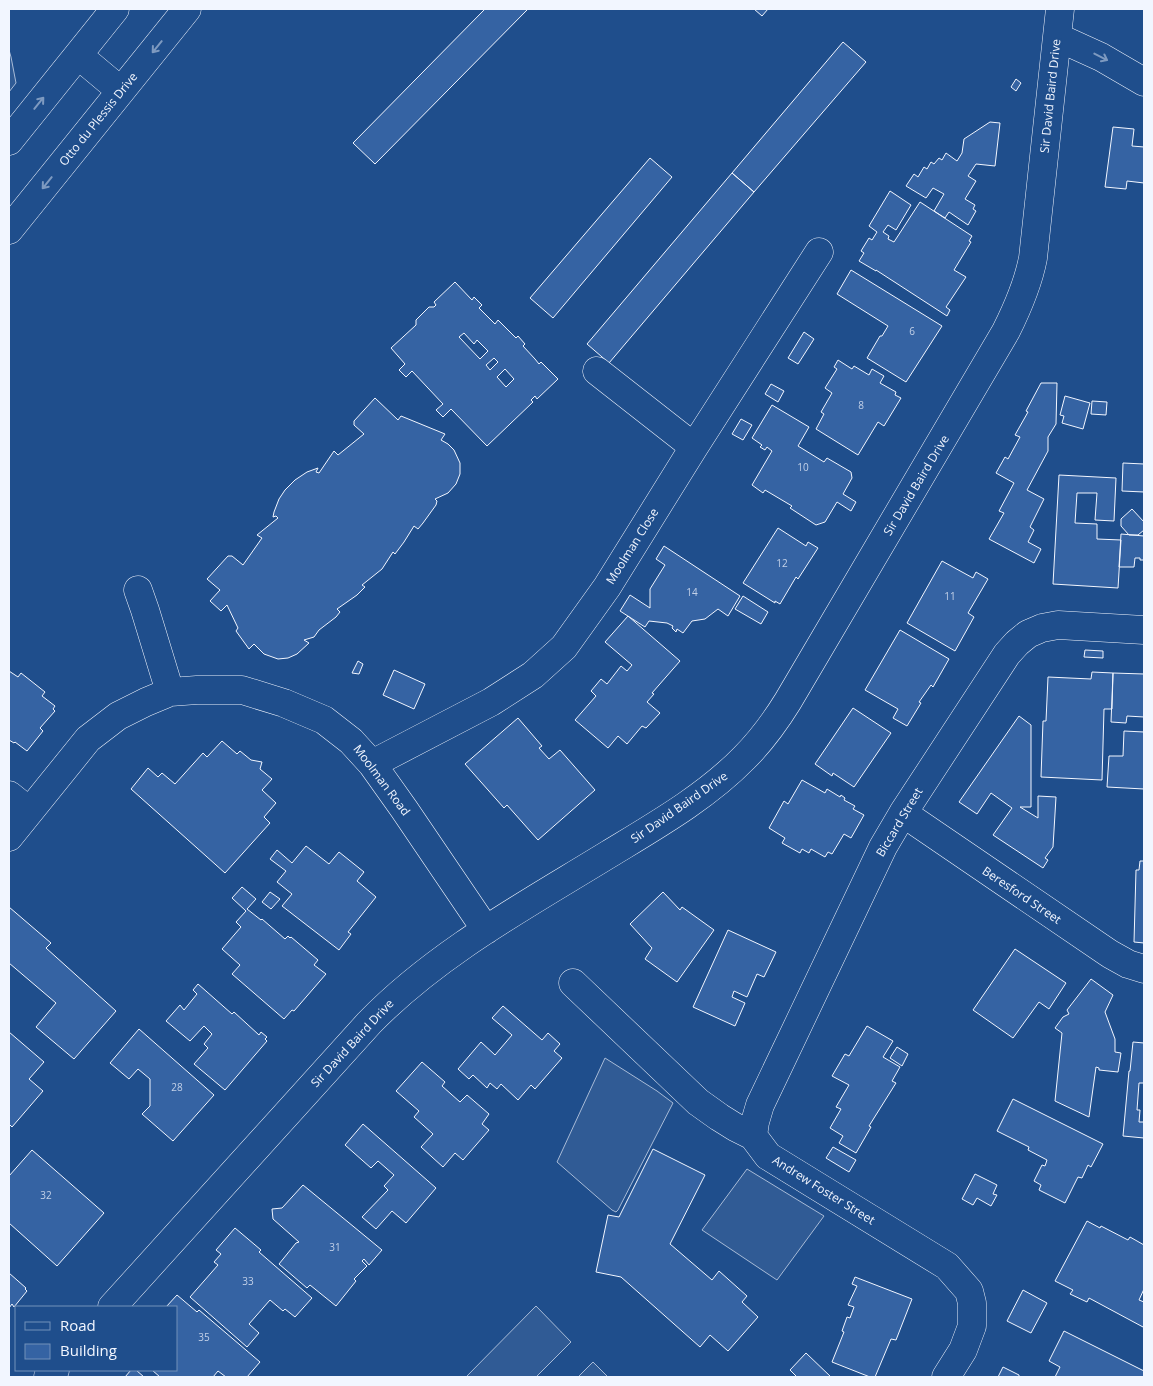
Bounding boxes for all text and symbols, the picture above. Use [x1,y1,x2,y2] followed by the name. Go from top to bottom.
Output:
[1036,38,1064,154] street label: Sir David Baird Drive
[151,40,162,53] one-way arrow
[1093,53,1108,62] one-way arrow
[55,68,141,169] street label: Otto du Plessis Drive
[34,96,45,109] one-way arrow
[41,176,52,189] one-way arrow
[909,324,915,338] house number: 6
[858,398,864,412] house number: 8
[879,431,953,539] street label: Sir David Baird Drive
[797,460,809,474] house number: 10
[602,504,662,587] street label: Moolman Close
[776,556,788,570] house number: 12
[686,585,698,599] house number: 14
[944,589,956,603] house number: 11
[350,741,414,819] street label: Moolman Road
[627,767,731,847] street label: Sir David Baird Drive
[872,784,926,860] street label: Biccard Street
[979,862,1065,928] street label: Beresford Street
[307,995,397,1091] street label: Sir David Baird Drive
[171,1080,183,1094] house number: 28
[769,1152,879,1228] street label: Andrew Foster Street
[40,1188,52,1202] house number: 32
[329,1240,341,1254] house number: 31
[242,1274,254,1288] house number: 33
[15,1306,178,1371] legend
[60,1315,96,1335] text: Road
[198,1330,210,1344] house number: 35
[60,1340,117,1360] text: Building

